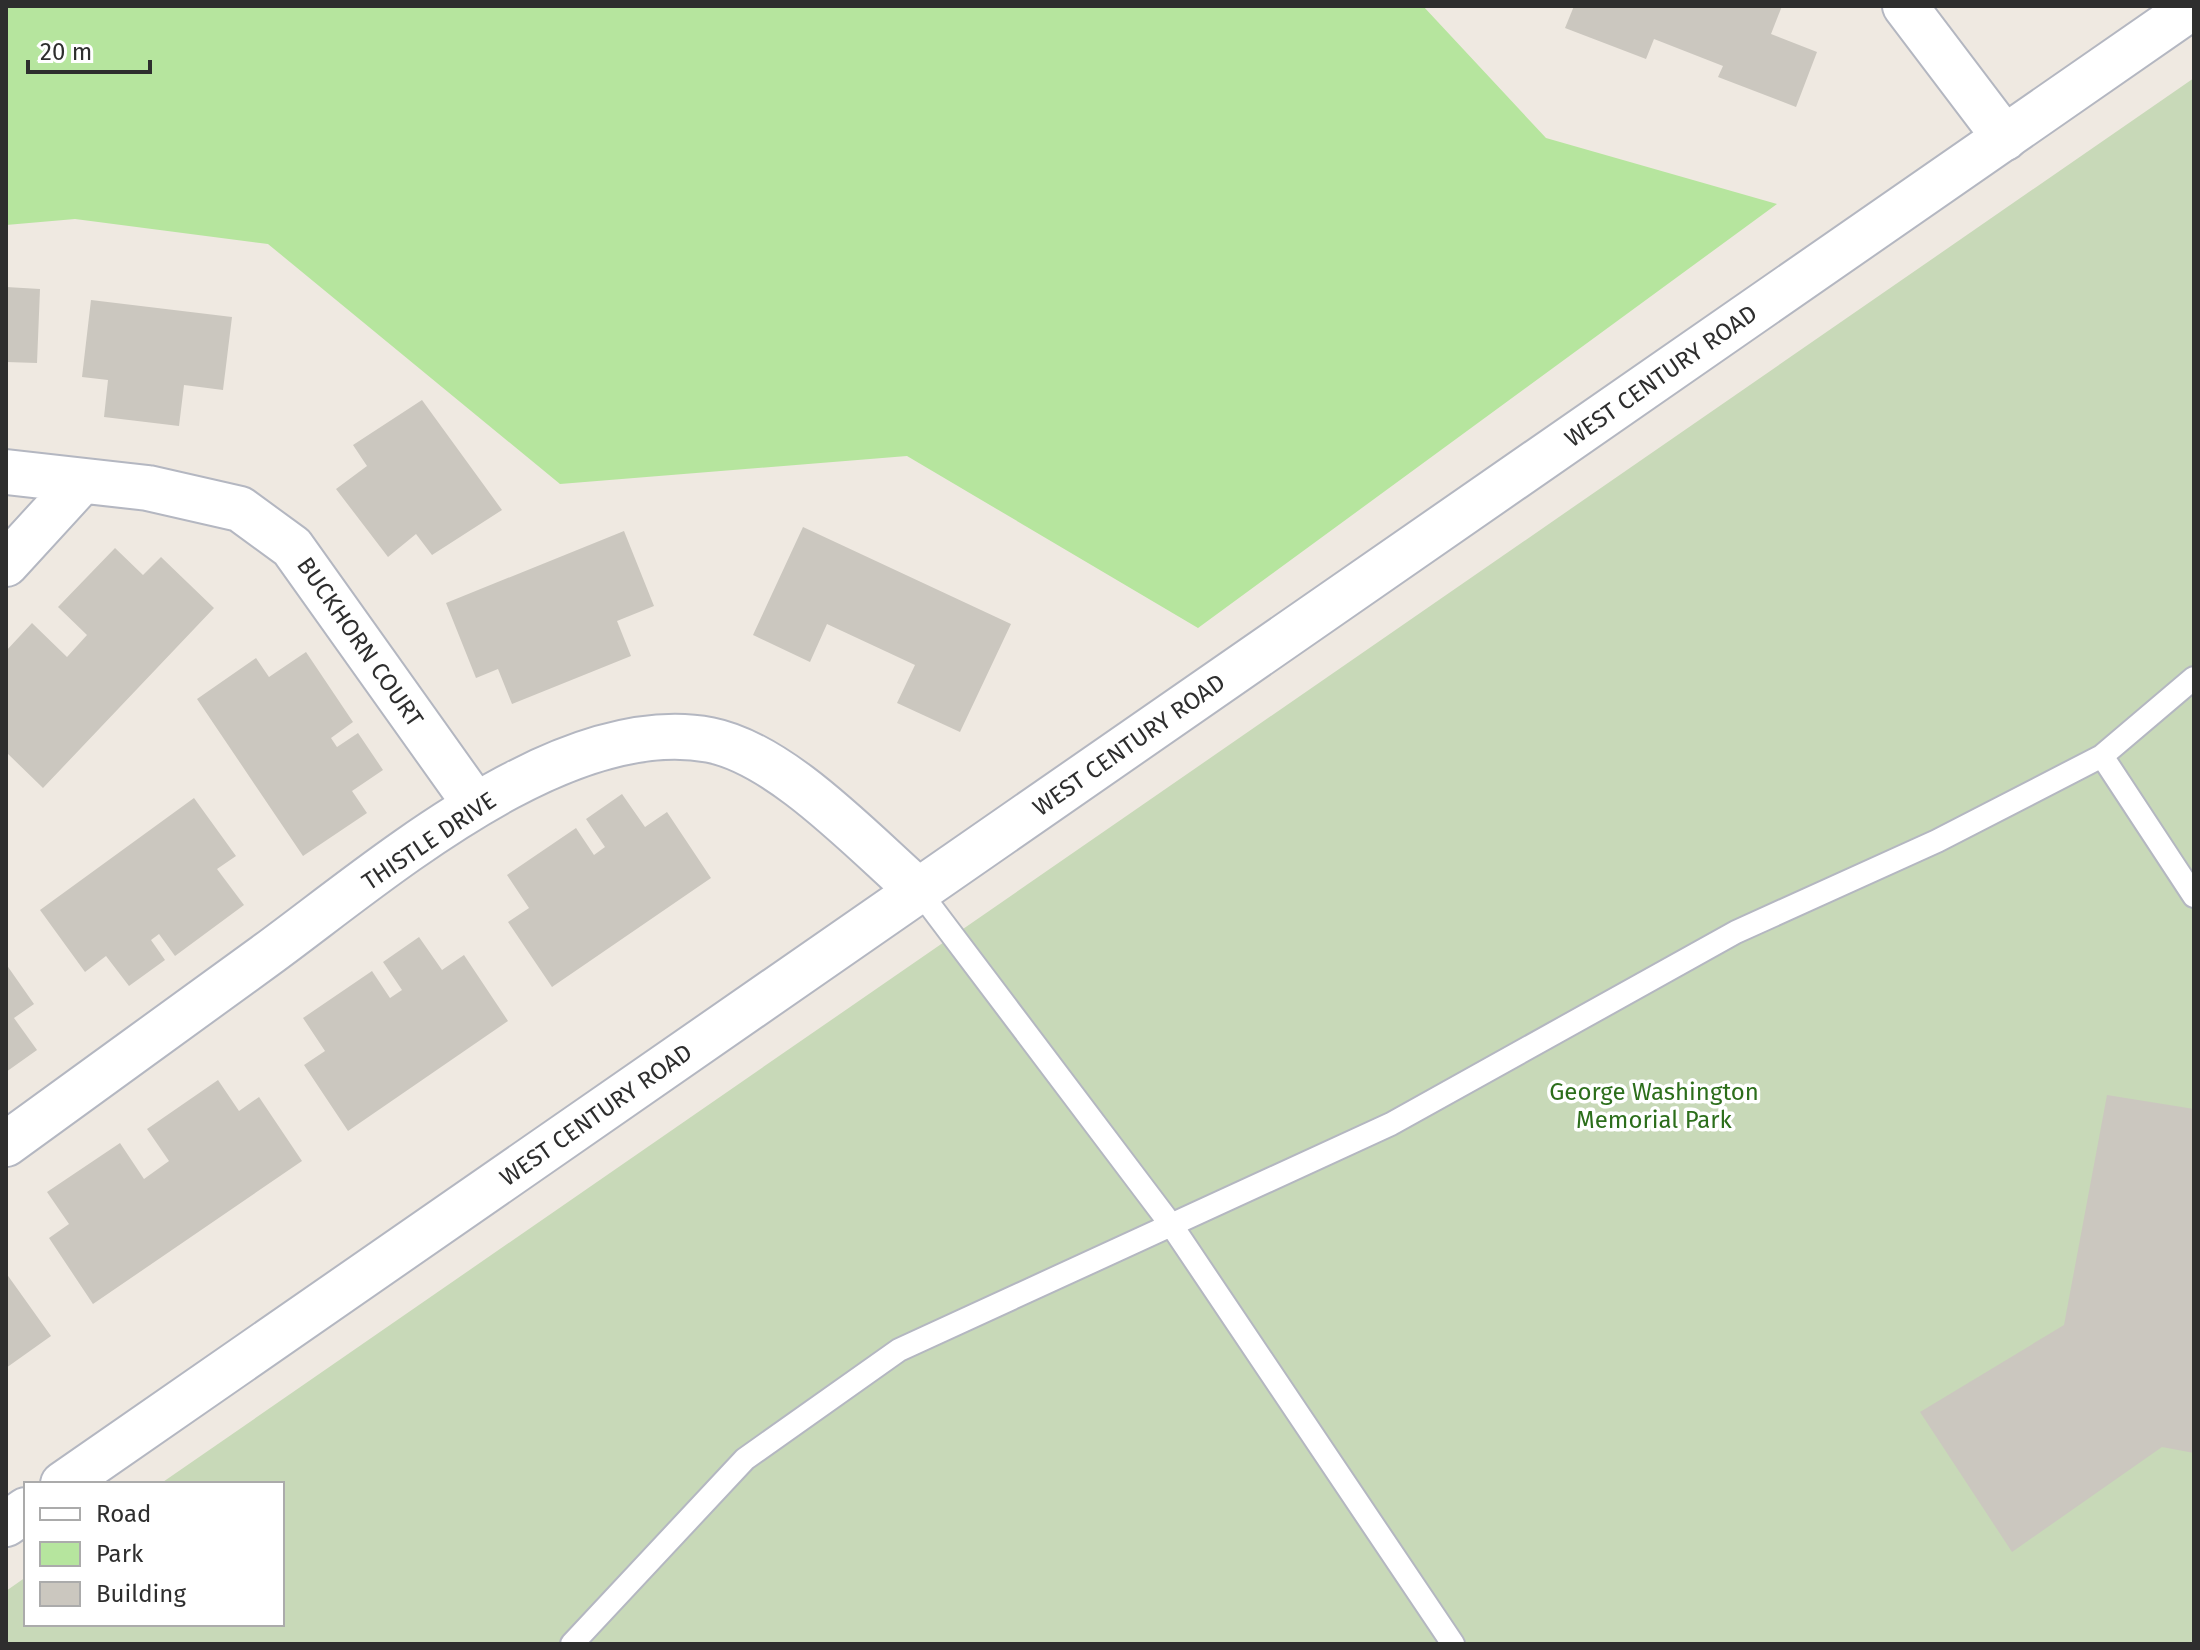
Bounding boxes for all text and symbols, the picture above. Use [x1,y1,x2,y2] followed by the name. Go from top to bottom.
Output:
[28,24,150,74] scale bar
[40,38,92,66] text: 20 m
[1560,299,1762,453] street label: WEST CENTURY ROAD
[291,552,429,732] street label: BUCKHORN COURT
[1028,668,1230,822] street label: WEST CENTURY ROAD
[357,786,501,896] street label: THISTLE DRIVE
[495,1038,697,1192] street label: WEST CENTURY ROAD
[1549,1078,1759,1134] park label: George Washington Memorial Park
[24,1482,284,1626] legend
[96,1500,151,1528] text: Road
[96,1540,144,1568] text: Park
[96,1580,186,1608] text: Building

